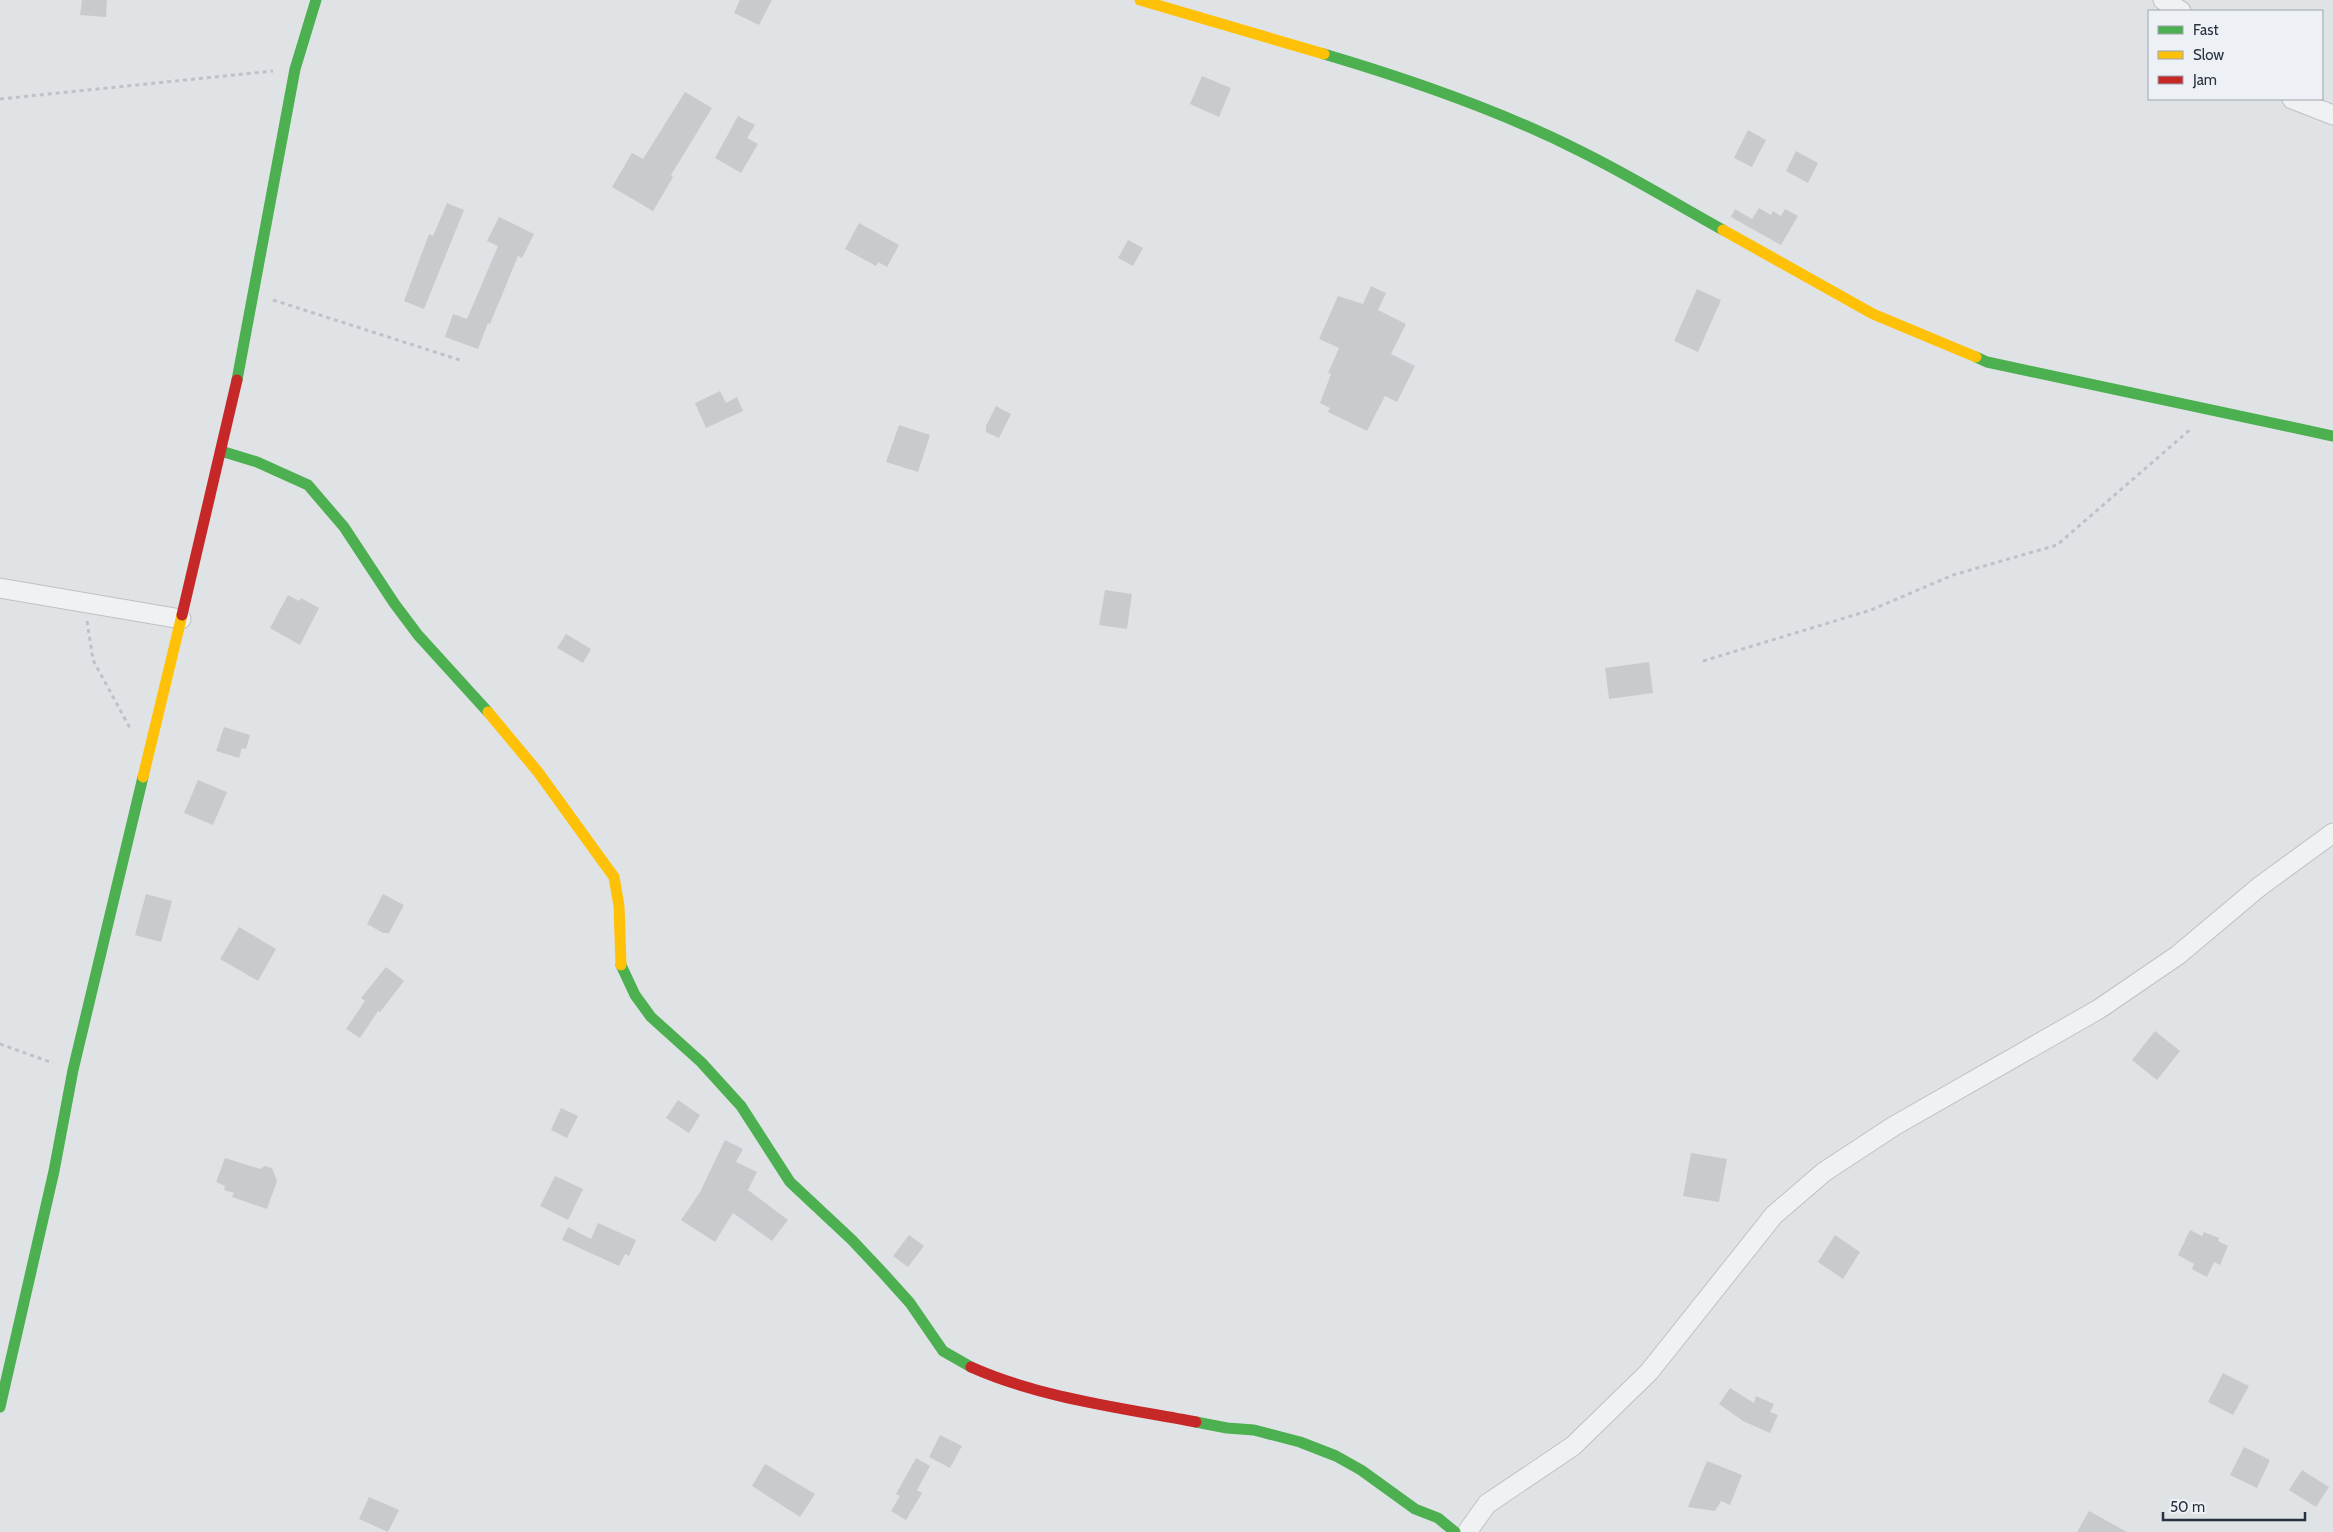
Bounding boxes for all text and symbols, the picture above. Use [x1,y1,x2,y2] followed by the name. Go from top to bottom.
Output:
[2148,10,2323,100] legend
[2193,21,2218,39] text: Fast
[2193,46,2224,64] text: Slow
[2192,71,2217,89] text: Jam
[2163,1490,2306,1522] scale bar
[2170,1498,2205,1516] text: 50 m

